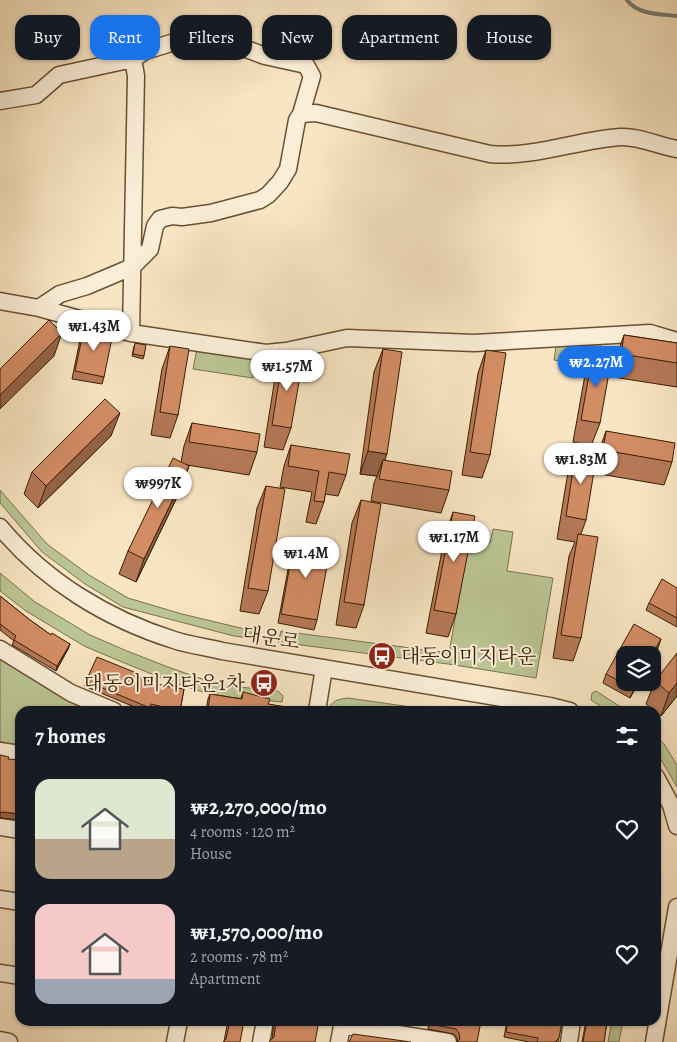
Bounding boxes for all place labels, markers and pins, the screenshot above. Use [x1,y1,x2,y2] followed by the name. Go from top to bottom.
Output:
[53,310,135,352] pin: ₩1.43M
[555,346,637,388] pin: ₩2.27M
[246,350,328,392] pin: ₩1.57M
[540,442,622,485] pin: ₩1.83M
[123,466,193,509] pin: ₩997K
[413,520,495,563] pin: ₩1.17M
[271,536,341,579] pin: ₩1.4M
[367,641,397,671] bus stop icon: 대동이미지타운
[401,643,536,670] place label: 대동이미지타운
[249,668,279,698] bus stop icon: 대동이미지타운1차
[84,670,246,697] place label: 대동이미지타운1차

